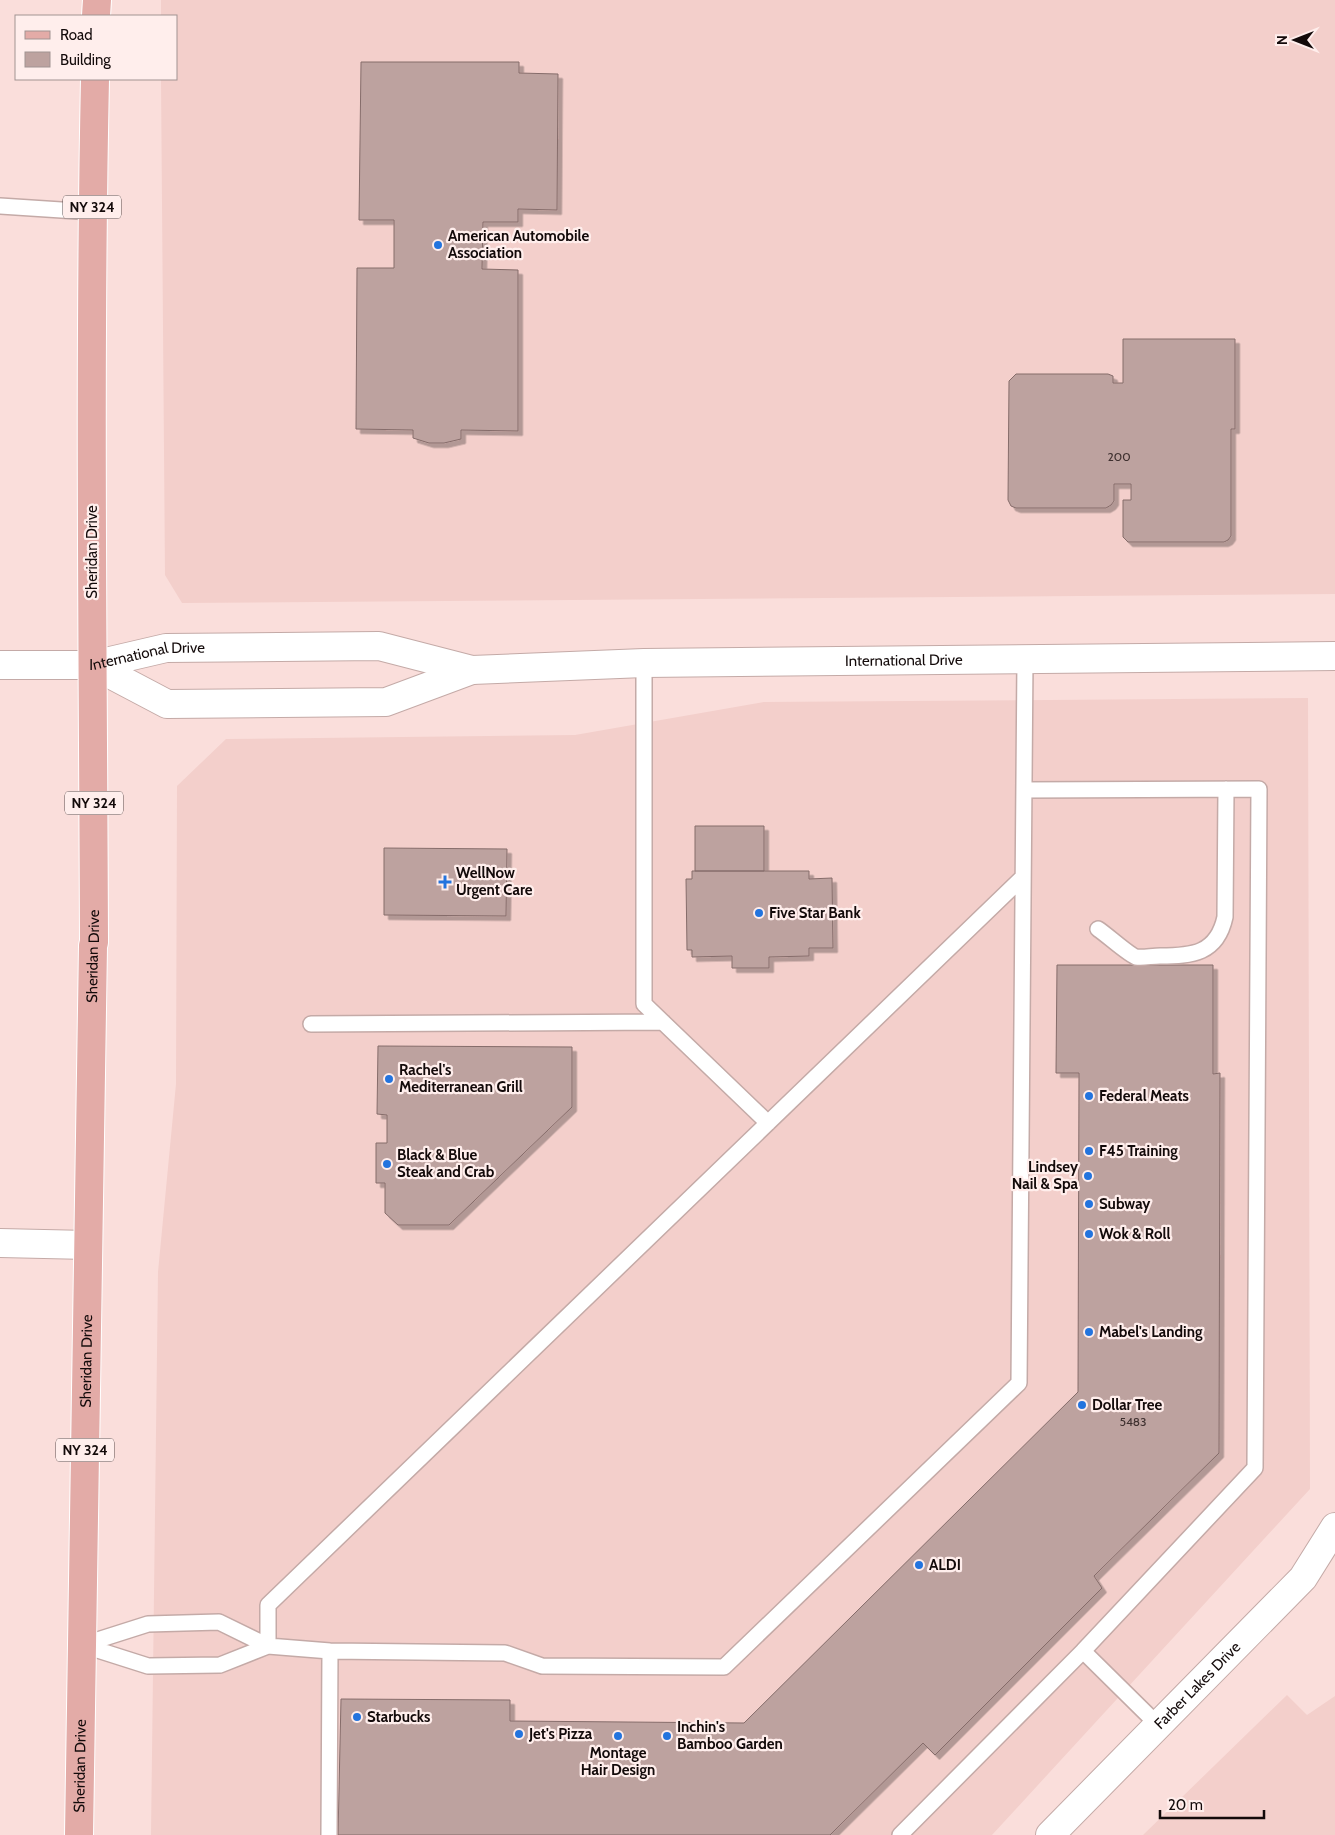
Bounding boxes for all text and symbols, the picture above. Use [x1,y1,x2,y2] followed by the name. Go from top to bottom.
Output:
[15,15,178,80] legend
[1270,15,1320,65] north arrow
[60,26,93,44] text: Road
[1273,35,1291,45] text: N
[60,51,111,69] text: Building
[63,196,121,218] road number: NY 324
[448,227,589,262] place label: American Automobile Association
[432,239,444,251] marker: American Automobile Association
[1107,449,1131,464] house number: 200
[83,505,101,599] street label: Sheridan Drive
[89,639,205,674] street label: International Drive
[845,651,963,670] street label: International Drive
[65,791,123,814] road number: NY 324
[456,864,533,899] place label: WellNow Urgent Care
[438,875,452,889] marker: WellNow Urgent Care
[769,904,861,922] place label: Five Star Bank
[753,907,765,919] marker: Five Star Bank
[83,909,103,1003] street label: Sheridan Drive
[399,1061,523,1096] place label: Rachel's Mediterranean Grill
[383,1073,395,1085] marker: Rachel's Mediterranean Grill
[1099,1087,1189,1105] place label: Federal Meats
[1083,1090,1095,1102] marker: Federal Meats
[1099,1142,1178,1160] place label: F45 Training
[1083,1145,1095,1157] marker: F45 Training
[397,1146,495,1181] place label: Black & Blue Steak and Crab
[381,1158,393,1170] marker: Black & Blue Steak and Crab
[1012,1158,1079,1193] place label: Lindsey Nail & Spa
[1082,1170,1094,1182] marker: Lindsey Nail & Spa
[1099,1195,1151,1213] place label: Subway
[1083,1198,1095,1210] marker: Subway
[1099,1225,1170,1243] place label: Wok & Roll
[1083,1228,1095,1240] marker: Wok & Roll
[77,1314,96,1408] street label: Sheridan Drive
[1099,1323,1203,1341] place label: Mabel's Landing
[1083,1326,1095,1338] marker: Mabel's Landing
[1092,1396,1163,1414] place label: Dollar Tree
[1076,1399,1088,1411] marker: Dollar Tree
[1119,1414,1147,1429] house number: 5483
[56,1438,114,1462] road number: NY 324
[929,1556,961,1574] place label: ALDI
[913,1559,925,1571] marker: ALDI
[1151,1638,1244,1733] street label: Farber Lakes Drive
[367,1708,430,1726] place label: Starbucks
[351,1711,363,1723] marker: Starbucks
[677,1718,783,1753] place label: Inchin's Bamboo Garden
[70,1719,90,1813] street label: Sheridan Drive
[528,1725,593,1743] place label: Jet's Pizza
[513,1728,525,1740] marker: Jet's Pizza
[612,1730,624,1742] marker: Montage Hair Design
[661,1730,673,1742] marker: Inchin's Bamboo Garden
[581,1744,655,1779] place label: Montage Hair Design
[1160,1788,1264,1820] scale bar
[1168,1796,1203,1814] text: 20 m

